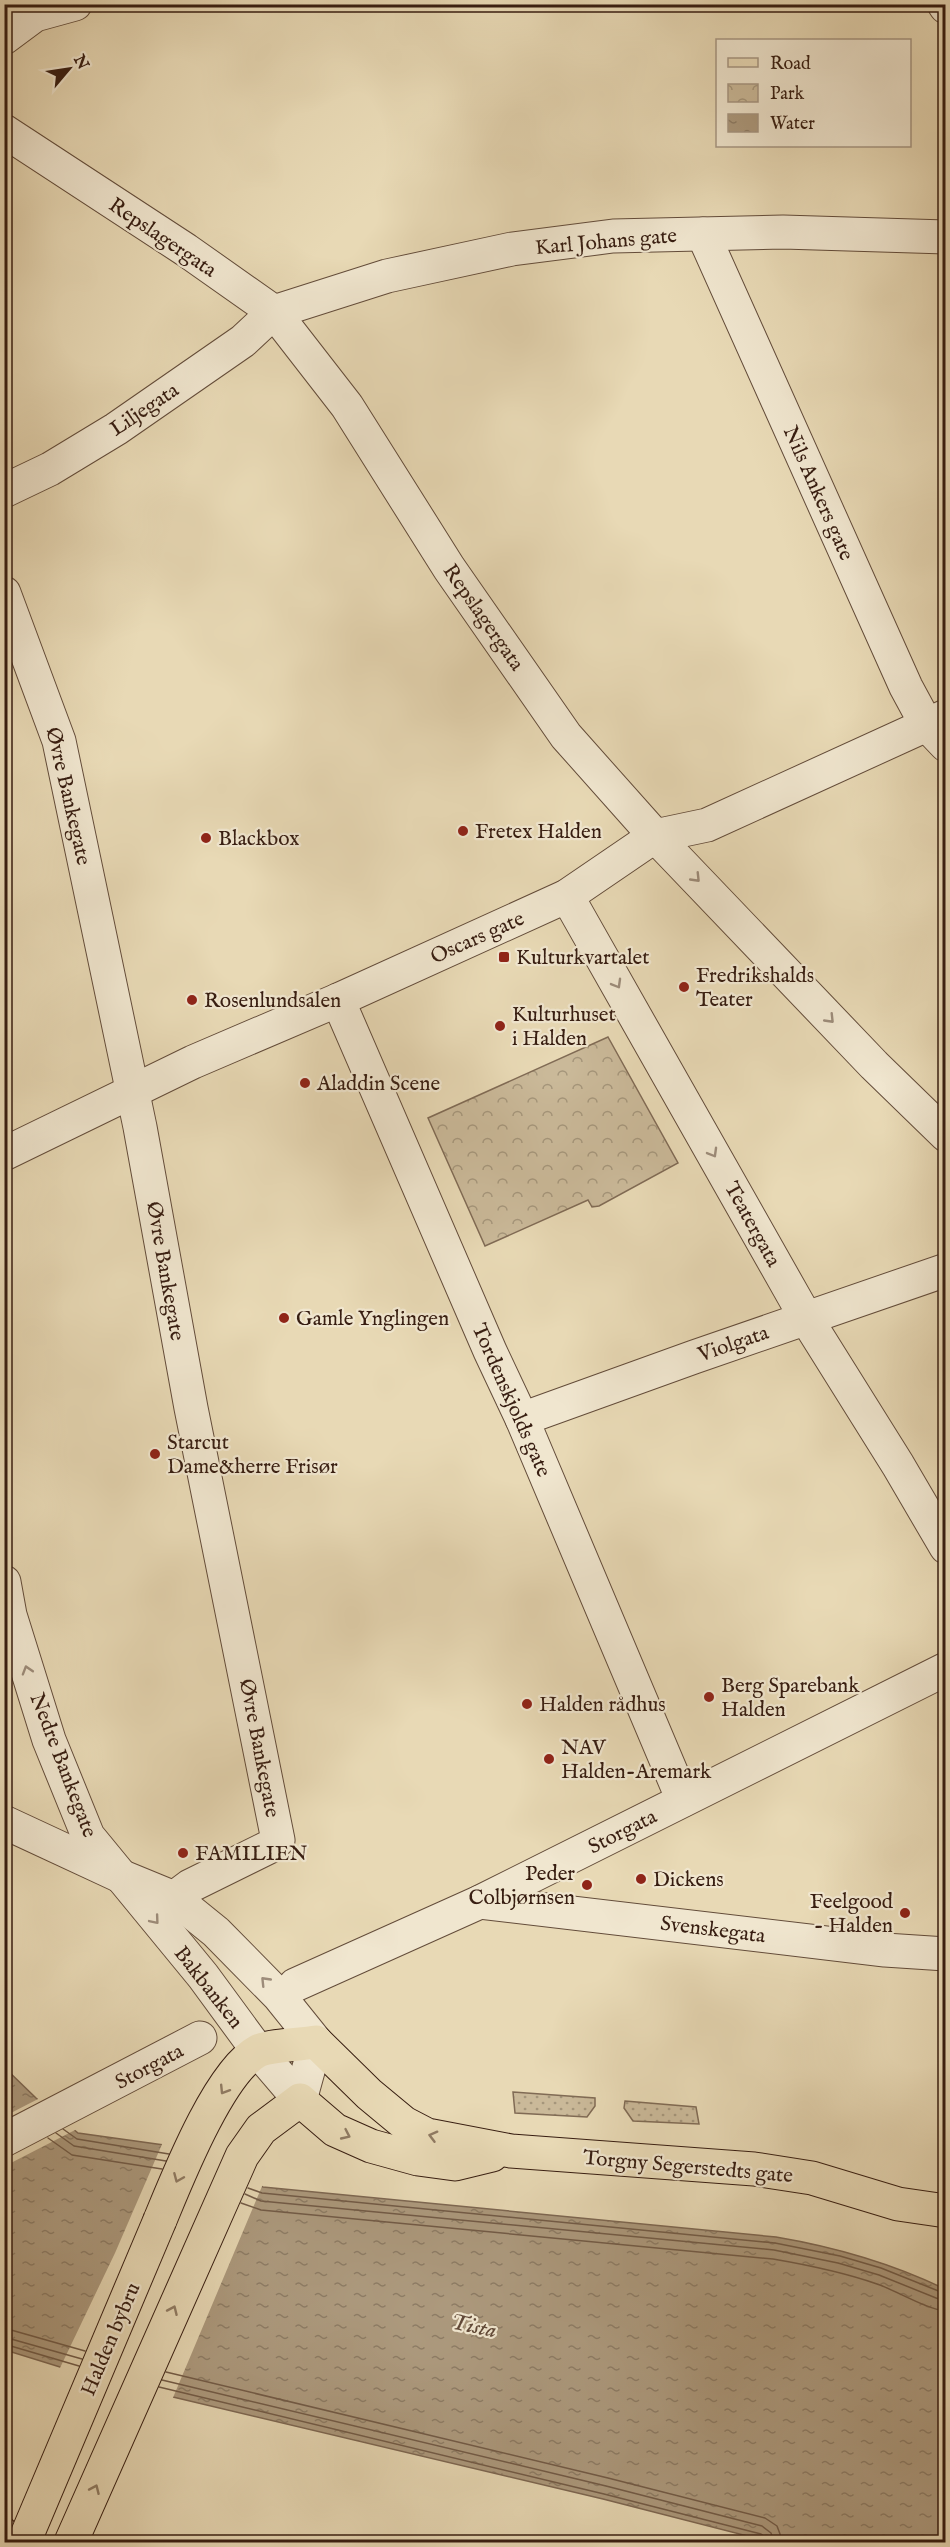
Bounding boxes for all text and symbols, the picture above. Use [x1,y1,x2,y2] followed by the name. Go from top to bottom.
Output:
[39,39,99,99] north arrow
[716,39,911,147] legend
[68,51,93,74] text: N
[770,53,811,76] text: Road
[770,83,805,106] text: Park
[770,113,815,136] text: Water
[103,192,222,285] street label: Repslagergata
[534,223,679,262] street label: Karl Johans gate
[105,377,185,443] street label: Liljegata
[776,422,859,565] street label: Nils Ankers gate
[436,559,530,677] street label: Repslagergata
[39,725,97,868] street label: Øvre Bankegate
[475,819,602,846] place label: Fretex Halden
[456,824,470,838] marker: Fretex Halden
[218,826,300,853] place label: Blackbox
[199,831,213,845] marker: Blackbox
[688,871,699,882] one-way arrow
[426,906,529,971] street label: Oscars gate
[516,945,649,972] place label: Kulturkvartalet
[497,950,511,964] marker: Kulturkvartalet
[696,963,814,1014] place label: Fredrikshalds Teater
[610,978,621,988] one-way arrow
[677,980,691,994] marker: Fredrikshalds Teater
[204,988,341,1015] place label: Rosenlundsalen
[185,993,199,1007] marker: Rosenlundsalen
[512,1002,616,1053] place label: Kulturhuset i Halden
[823,1012,834,1023] one-way arrow
[493,1019,507,1033] marker: Kulturhuset i Halden
[316,1071,440,1098] place label: Aladdin Scene
[298,1076,312,1090] marker: Aladdin Scene
[706,1147,717,1157] one-way arrow
[717,1177,787,1273] street label: Teatergata
[139,1200,190,1343] street label: Øvre Bankegate
[296,1306,449,1333] place label: Gamle Ynglingen
[277,1311,291,1325] marker: Gamle Ynglingen
[694,1319,773,1369] street label: Violgata
[465,1320,557,1482] street label: Tordenskjolds gate
[167,1430,338,1481] place label: Starcut Dame&herre Frisør
[148,1447,162,1461] marker: Starcut Dame&herre Frisør
[22,1665,35,1676] one-way arrow
[721,1673,860,1724] place label: Berg Sparebank Halden
[232,1677,285,1820] street label: Øvre Bankegate
[23,1689,103,1842] street label: Nedre Bankegate
[702,1690,716,1704] marker: Berg Sparebank Halden
[539,1692,666,1719] place label: Halden rådhus
[520,1697,534,1711] marker: Halden rådhus
[561,1735,712,1786] place label: NAV Halden-Aremark
[542,1752,556,1766] marker: NAV Halden-Aremark
[584,1803,662,1861] street label: Storgata
[195,1841,307,1868] place label: FAMILIEN
[176,1846,190,1860] marker: FAMILIEN
[469,1861,575,1912] place label: Peder Colbjørnsen
[653,1867,724,1894] place label: Dickens
[634,1872,648,1886] marker: Dickens
[580,1878,594,1892] marker: Peder Colbjørnsen
[810,1889,894,1940] place label: Feelgood - Halden
[898,1906,912,1920] marker: Feelgood - Halden
[659,1911,768,1950] street label: Svenskegata
[148,1913,159,1924] one-way arrow
[167,1941,249,2035] street label: Bakbanken
[261,1978,272,1989] one-way arrow
[111,2038,189,2097] street label: Storgata
[219,2084,231,2094] one-way arrow
[340,2127,351,2139] one-way arrow
[429,2131,439,2143] one-way arrow
[582,2145,794,2190] street label: Torgny Segerstedts gate
[173,2171,185,2182] one-way arrow
[75,2279,147,2400] street label: Halden bybru
[166,2306,178,2317] one-way arrow
[448,2308,499,2345] water label: Tista
[88,2484,100,2495] one-way arrow

